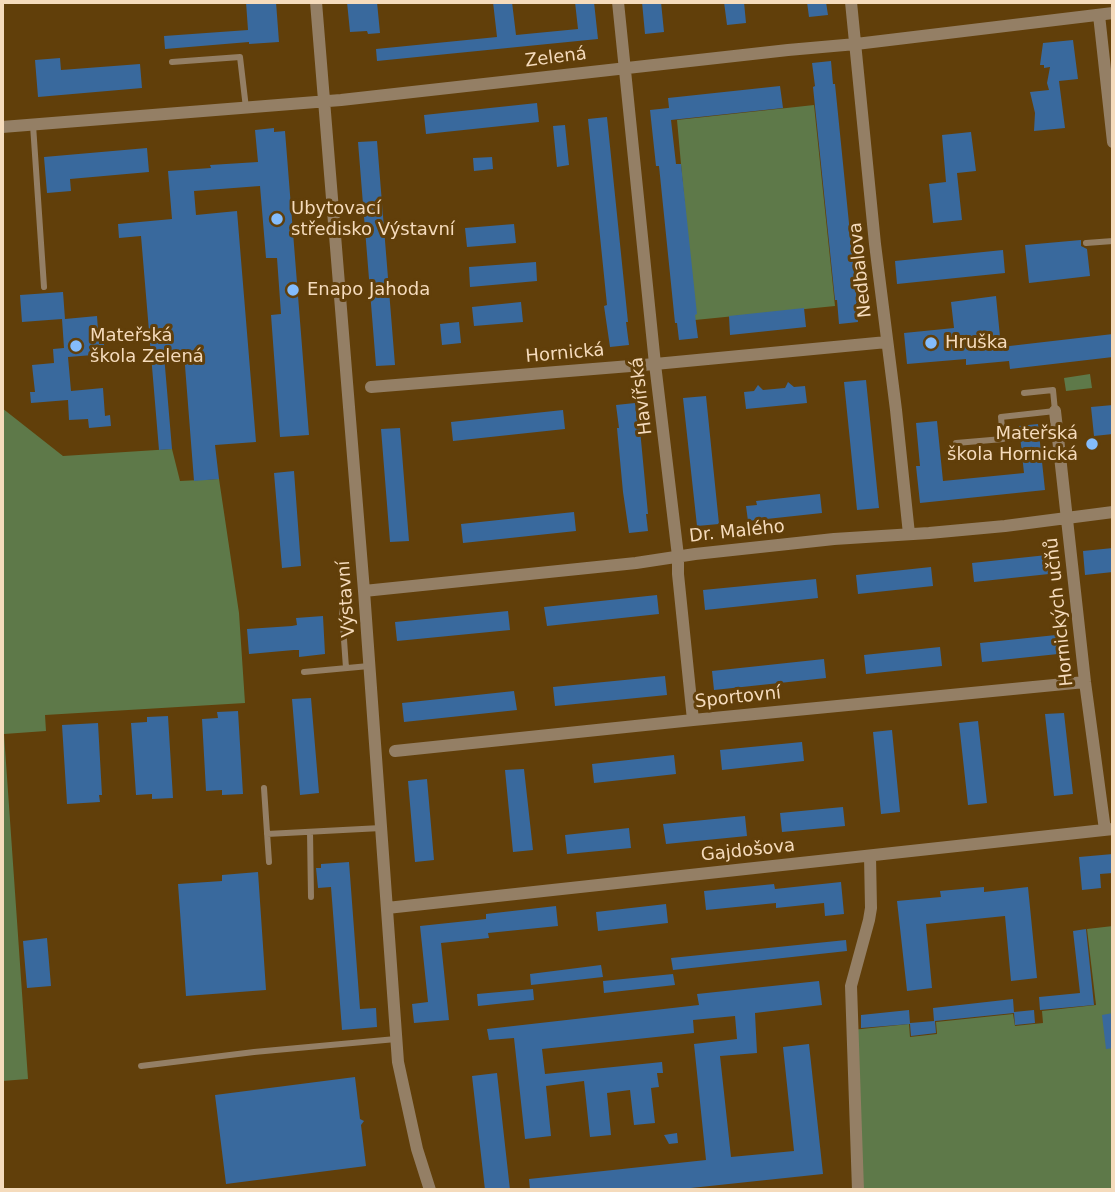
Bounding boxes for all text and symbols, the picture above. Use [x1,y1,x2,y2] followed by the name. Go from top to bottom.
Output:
[524,44,588,72] street label: Zelená
[291,198,455,241] place label: Ubytovací středisko Výstavní
[269,211,285,227] marker: Ubytovací středisko Výstavní
[845,221,877,319] street label: Nedbalova
[307,279,430,301] place label: Enapo Jahoda
[285,282,301,298] marker: Enapo Jahoda
[90,325,204,368] place label: Mateřská škola Zelená
[945,332,1008,354] place label: Hruška
[923,335,939,351] marker: Hruška
[68,338,84,354] marker: Mateřská škola Zelená
[525,340,605,368] street label: Hornická
[627,356,657,436] street label: Havířská
[947,423,1078,466] place label: Mateřská škola Hornická
[1084,436,1100,452] marker: Mateřská škola Hornická
[688,516,786,548] street label: Dr. Malého
[1041,537,1079,687] street label: Hornických učňů
[334,560,360,638] street label: Výstavní
[694,683,782,713] street label: Sportovní
[700,835,796,867] street label: Gajdošova

